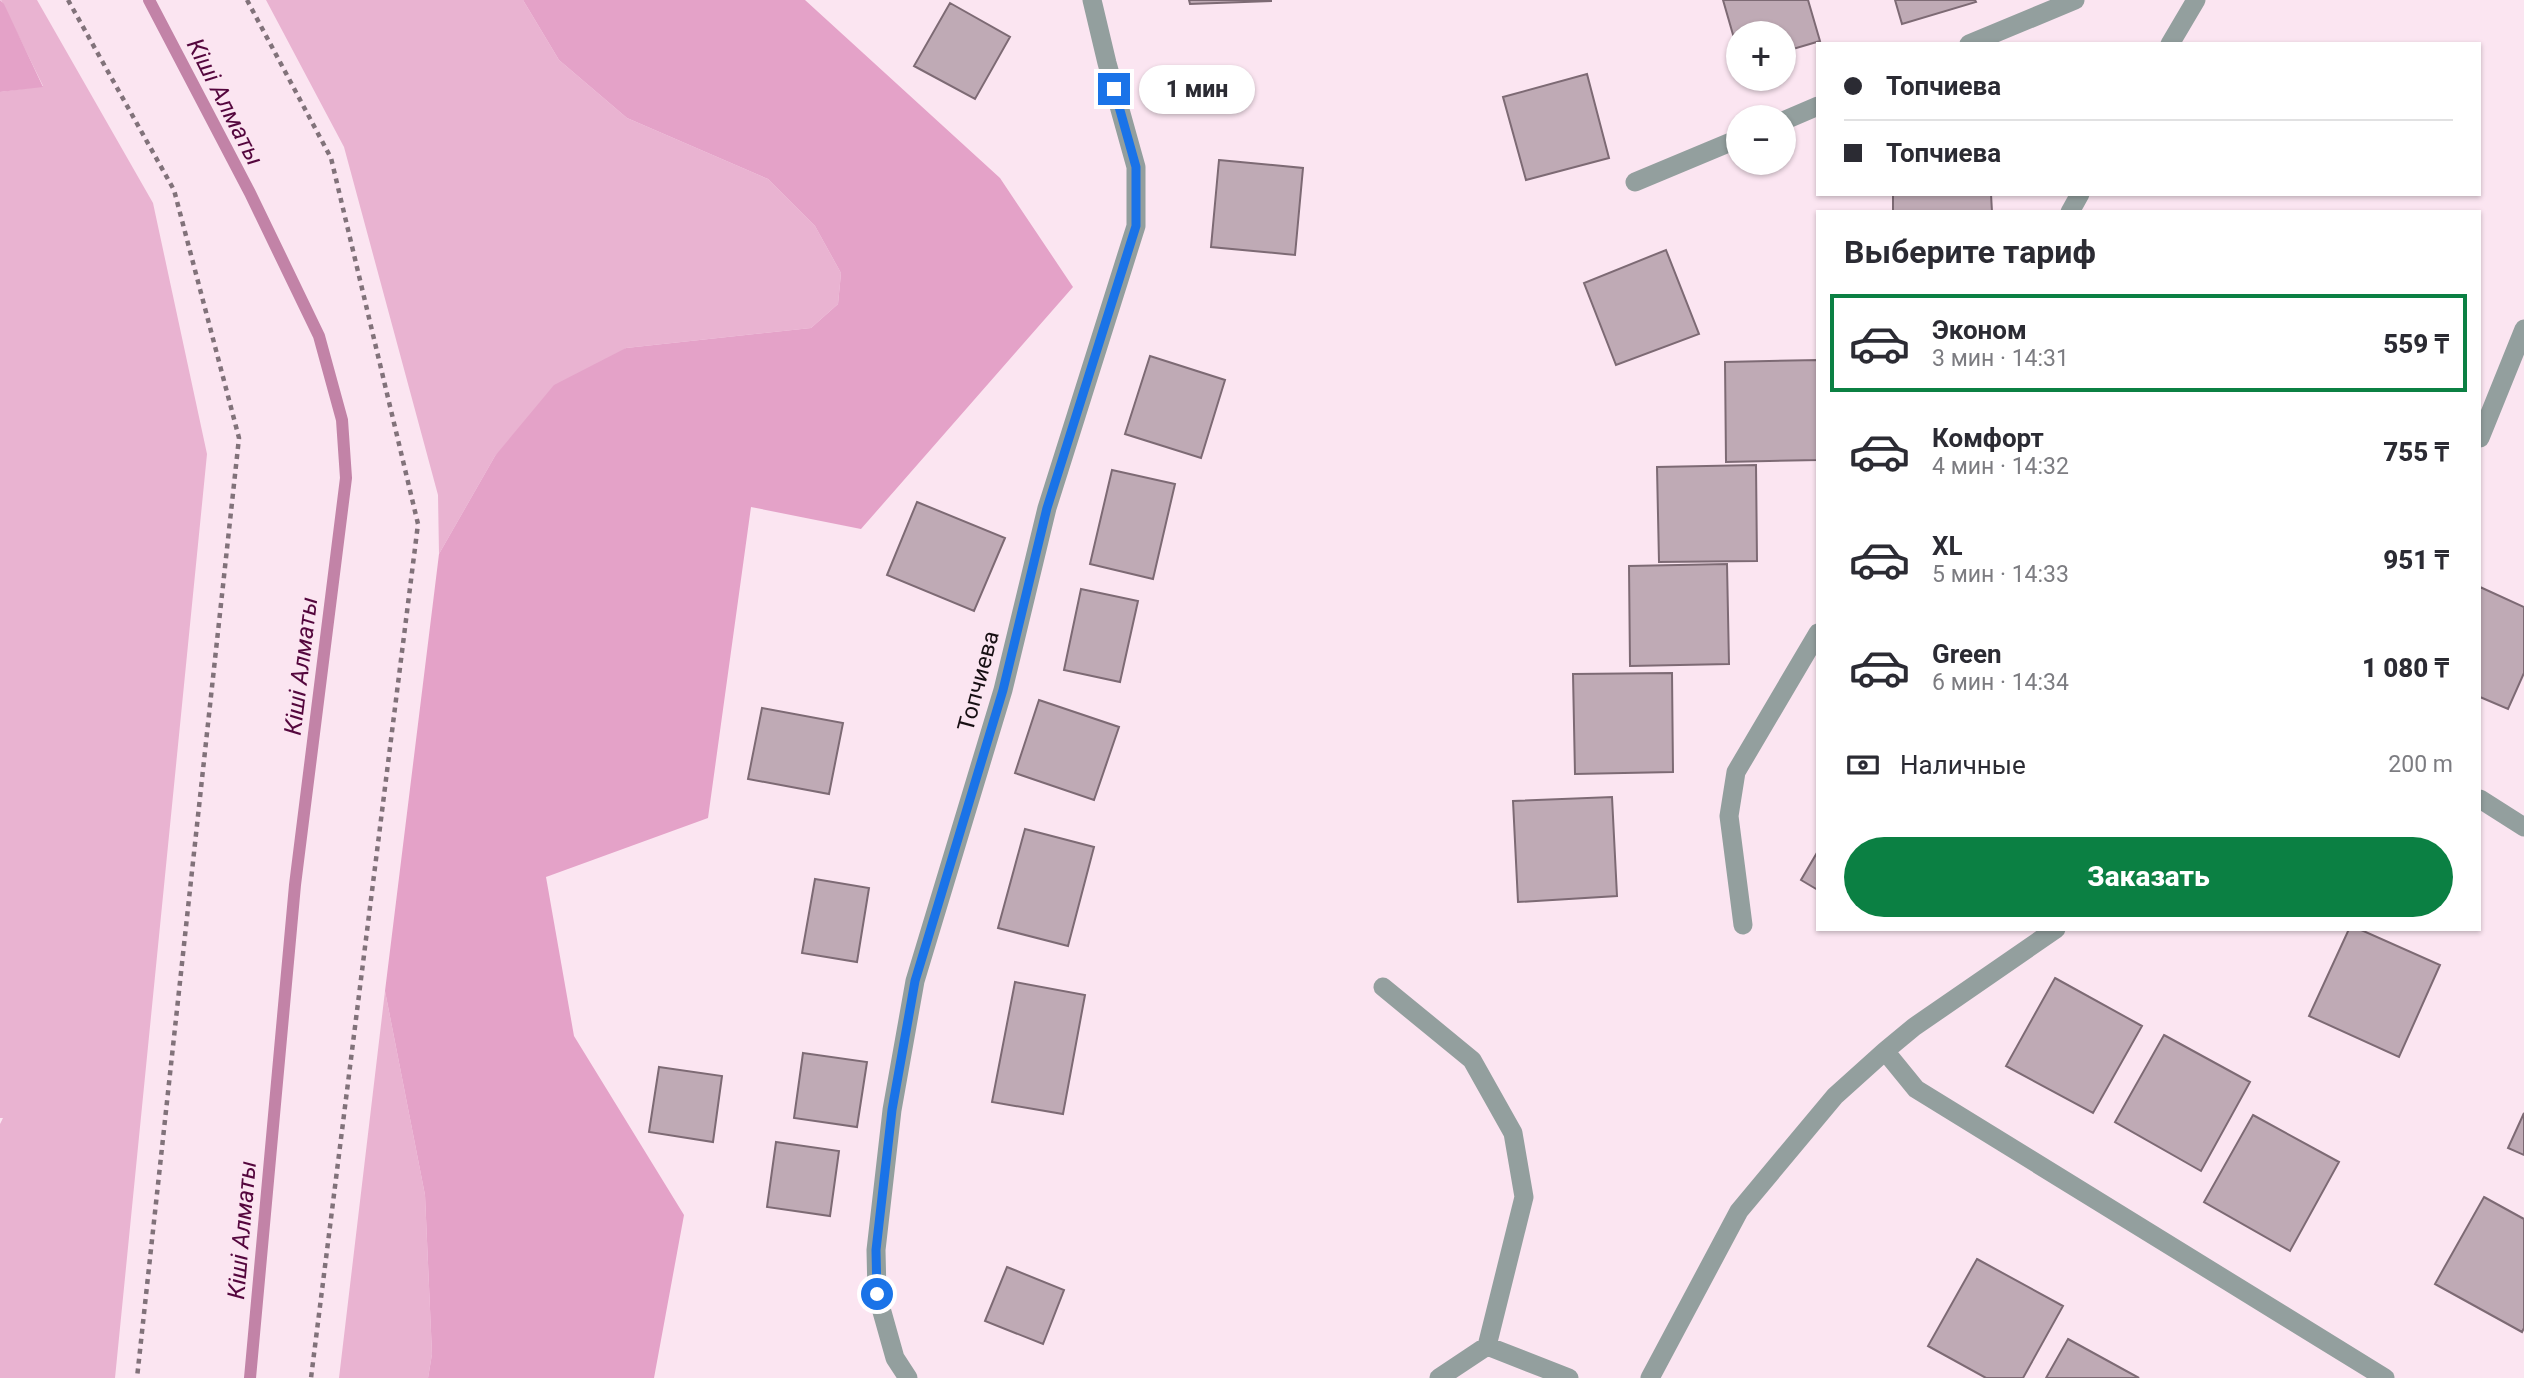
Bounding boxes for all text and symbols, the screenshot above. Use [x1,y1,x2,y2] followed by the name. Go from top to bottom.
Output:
[1726,21,1796,175] map controls
[1726,21,1796,91] button: +
[181,34,269,170] water label: Кіші Алматы
[1138,64,1254,114] callout: 1 мин
[1886,71,2001,101] text: Топчиева
[1098,73,1130,105] route end
[1166,76,1228,103] text: 1 мин
[1726,105,1796,175] button: −
[1886,138,2001,168] text: Топчиева
[1844,233,2096,271] text: Выберите тариф
[1848,312,1911,375] icon: car
[1932,315,2027,345] text: Эконом
[2383,329,2449,359] text: 559 ₸
[1932,345,2069,372] text: 3 мин · 14:31
[1848,420,1911,483] icon: car
[1932,423,2044,453] text: Комфорт
[2383,437,2449,467] text: 755 ₸
[1932,453,2069,480] text: 4 мин · 14:32
[1848,528,1911,591] icon: car
[1932,531,1963,561] text: XL
[2383,545,2449,575] text: 951 ₸
[1932,561,2069,588] text: 5 мин · 14:33
[279,595,323,737] water label: Кіші Алматы
[952,628,1005,734] street label: Топчиева
[1848,636,1911,699] icon: car
[1932,639,2002,669] text: Green
[2362,653,2449,683] text: 1 080 ₸
[1932,669,2069,696] text: 6 мин · 14:34
[1844,746,1882,784] icon: cash
[1900,750,2026,780] text: Наличные
[2388,751,2453,778] text: 200 m
[1844,837,2453,917] button: Заказать
[222,1160,262,1300] water label: Кіші Алматы
[861,1278,893,1310] route start

